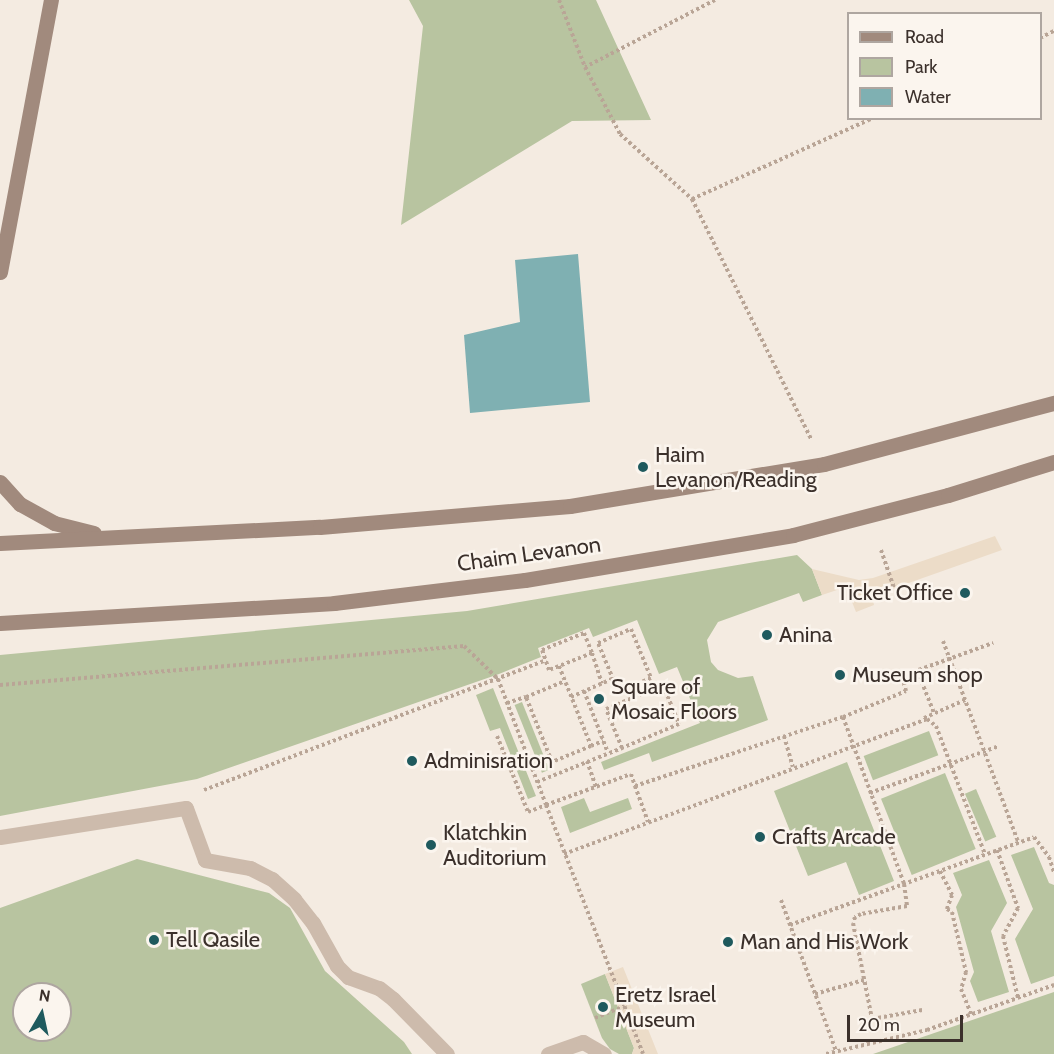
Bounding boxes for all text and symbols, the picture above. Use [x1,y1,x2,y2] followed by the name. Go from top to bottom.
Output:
[847,12,1042,120] legend
[905,26,944,48] text: Road
[905,56,937,78] text: Park
[905,86,951,108] text: Water
[655,441,817,493] place label: Haim Levanon/Reading
[636,460,650,474] marker: Haim Levanon/Reading
[455,531,603,577] street label: Chaim Levanon
[837,580,953,606] place label: Ticket Office
[958,586,972,600] marker: Ticket Office
[779,622,832,648] place label: Anina
[760,628,774,642] marker: Anina
[852,662,983,688] place label: Museum shop
[833,668,847,682] marker: Museum shop
[611,673,737,724] place label: Square of Mosaic Floors
[592,692,606,706] marker: Square of Mosaic Floors
[424,748,553,774] place label: Adminisration
[405,754,419,768] marker: Adminisration
[443,819,547,870] place label: Klatchkin Auditorium
[772,824,896,850] place label: Crafts Arcade
[753,830,767,844] marker: Crafts Arcade
[424,838,438,852] marker: Klatchkin Auditorium
[166,927,260,953] place label: Tell Qasile
[740,929,908,955] place label: Man and His Work
[147,933,161,947] marker: Tell Qasile
[721,935,735,949] marker: Man and His Work
[615,981,716,1032] place label: Eretz Israel Museum
[12,982,72,1042] north arrow
[38,985,52,1006] text: N
[596,1000,610,1014] marker: Eretz Israel Museum
[850,1003,966,1041] scale bar
[858,1014,900,1036] text: 20 m

